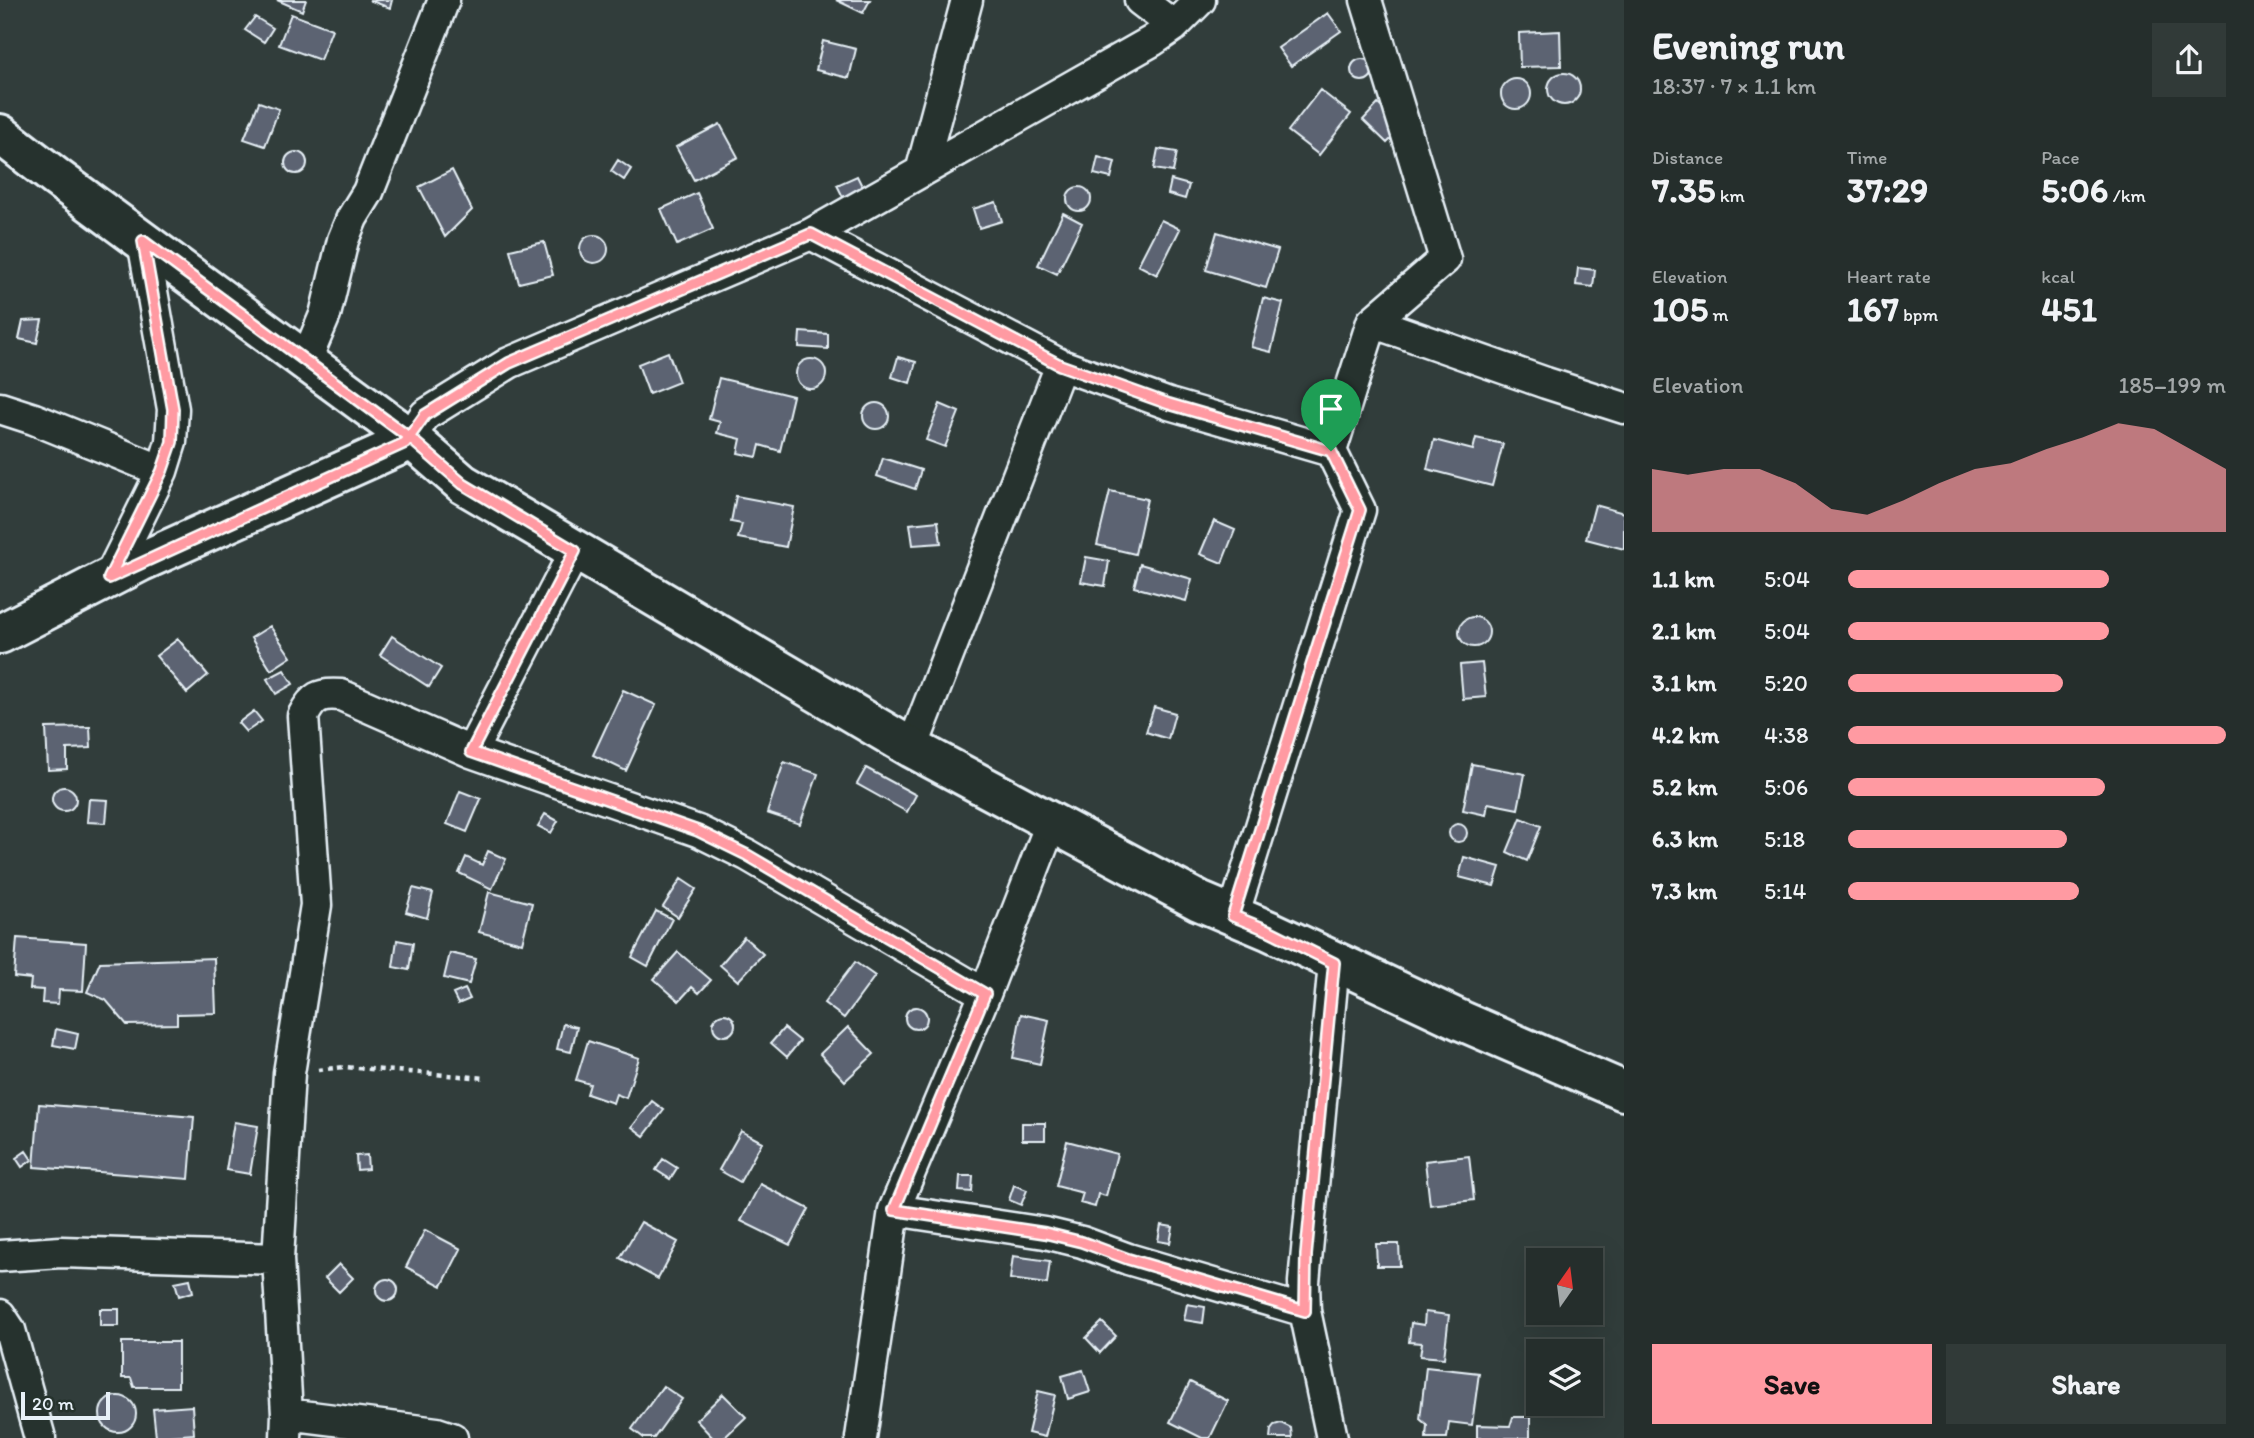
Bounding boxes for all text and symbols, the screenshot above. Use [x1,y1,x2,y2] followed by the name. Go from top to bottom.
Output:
[1652,23,1845,69] text: Evening run
[2152,23,2226,97] button: share
[1652,72,1816,100] text: 18:37 · 7 × 1.1 km
[1652,146,1723,169] text: Distance
[1847,146,1887,169] text: Time
[2041,146,2079,169] text: Pace
[1652,169,1715,211] text: 7.35
[1847,169,1928,211] text: 37:29
[2041,169,2108,211] text: 5:06
[1715,184,1745,207] text: km
[2108,184,2146,207] text: /km
[1652,265,1728,288] text: Elevation
[1847,265,1931,288] text: Heart rate
[2041,265,2075,288] text: kcal
[1652,288,1708,330] text: 105
[1847,288,1899,330] text: 167
[2041,288,2097,330] text: 451
[1708,303,1728,326] text: m
[1899,303,1938,326] text: bpm
[1652,371,1743,399] text: Elevation
[2119,371,2226,399] text: 185–199 m
[1301,379,1361,451] pin
[1312,390,1350,428] icon: arrive
[1652,565,1715,593] text: 1.1 km
[1764,565,1810,593] text: 5:04
[1652,617,1716,645] text: 2.1 km
[1764,617,1810,645] text: 5:04
[1652,669,1716,697] text: 3.1 km
[1764,669,1808,697] text: 5:20
[1652,721,1719,749] text: 4.2 km
[1764,721,1809,749] text: 4:38
[1652,773,1717,801] text: 5.2 km
[1764,773,1808,801] text: 5:06
[1652,825,1718,853] text: 6.3 km
[1764,825,1805,853] text: 5:18
[1652,877,1717,905] text: 7.3 km
[1764,877,1806,905] text: 5:14
[1526,1248,1603,1325] north arrow
[1526,1248,1603,1416] map controls
[1526,1339,1603,1416] button: layers
[1652,1344,1932,1424] button: Save
[1946,1344,2226,1424] button: Share
[21,1389,110,1421] scale bar
[32,1392,74,1415] text: 20 m

